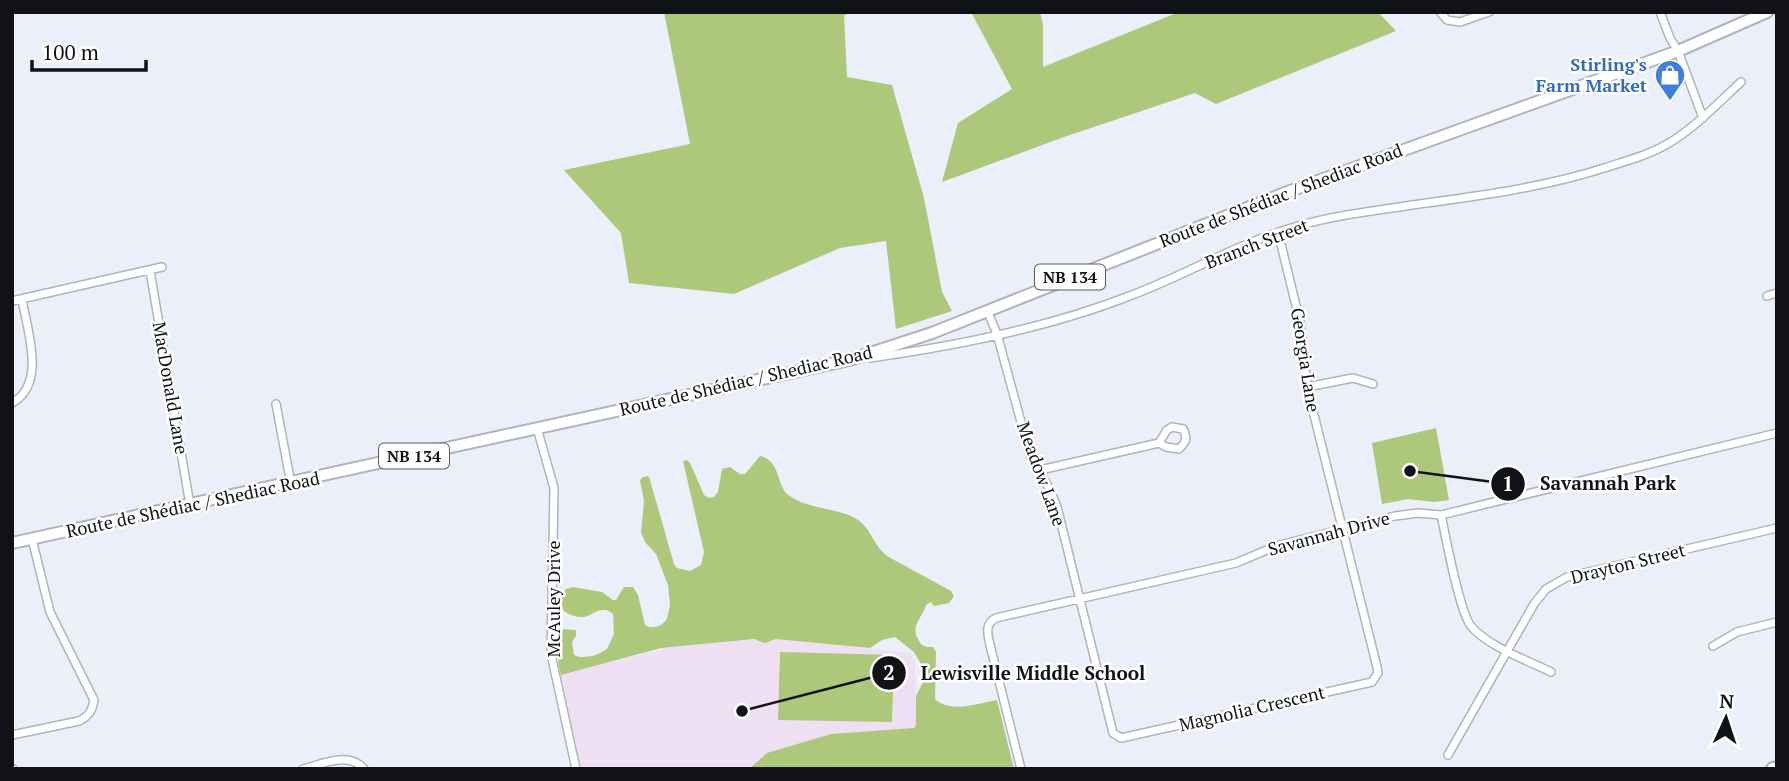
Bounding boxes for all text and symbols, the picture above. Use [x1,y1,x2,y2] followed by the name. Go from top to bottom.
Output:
[32,28,145,72] scale bar
[42,38,99,66] text: 100 m
[1536,52,1647,97] place label: Stirling's Farm Market
[1653,58,1687,102] shop icon: Stirling's Farm Market
[1156,138,1406,253] street label: Route de Shédiac / Shediac Road
[1201,212,1312,274] street label: Branch Street
[1035,264,1105,290] road number: NB 134
[1286,306,1326,414] street label: Georgia Lane
[148,320,194,456] street label: MacDonald Lane
[617,339,875,421] street label: Route de Shédiac / Shediac Road
[1012,418,1072,529] street label: Meadow Lane
[379,444,449,468] road number: NB 134
[1491,464,1690,504] callout: Savannah Park
[64,465,322,543] street label: Route de Shédiac / Shediac Road
[1502,469,1514,497] text: 1
[1540,470,1677,495] text: Savannah Park
[1265,505,1392,561] street label: Savannah Drive
[1568,537,1688,589] street label: Drayton Street
[541,540,565,658] street label: McAuley Drive
[871,653,1159,693] callout: Lewisville Middle School
[883,658,895,686] text: 2
[921,660,1145,685] text: Lewisville Middle School
[1177,680,1327,736] street label: Magnolia Crescent
[1691,683,1761,753] north arrow
[1719,688,1735,713] text: N

